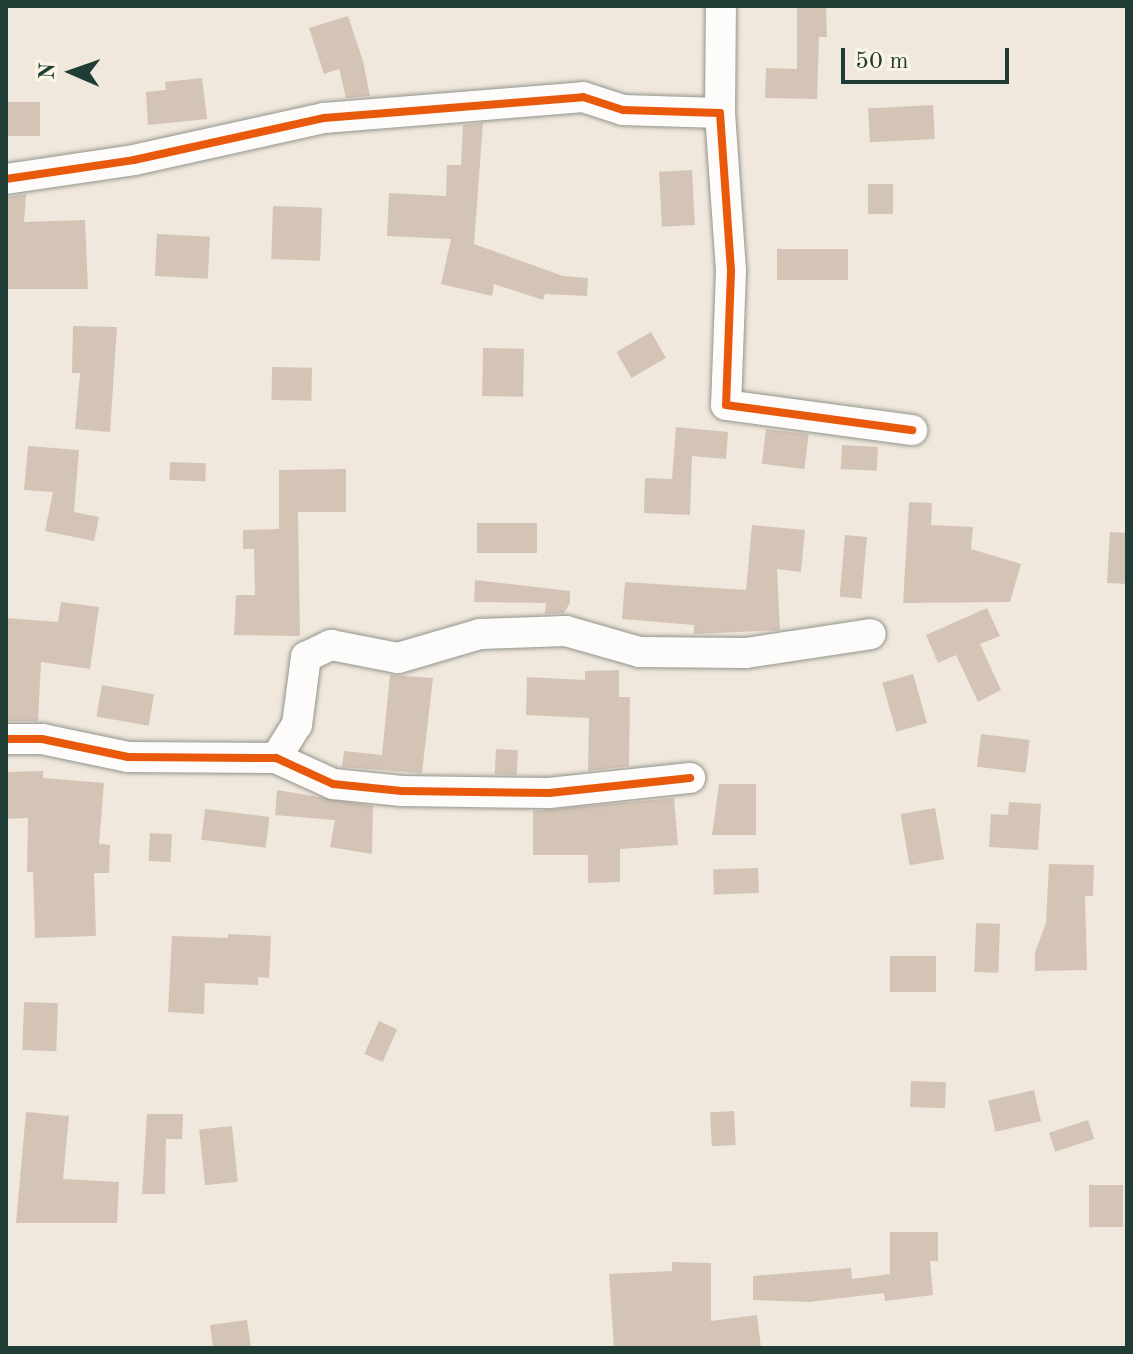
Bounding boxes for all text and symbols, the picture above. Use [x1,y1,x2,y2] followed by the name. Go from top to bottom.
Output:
[32,32,112,112] north arrow
[845,32,1013,82] scale bar
[855,50,909,74] text: 50 m
[37,62,59,80] text: N

